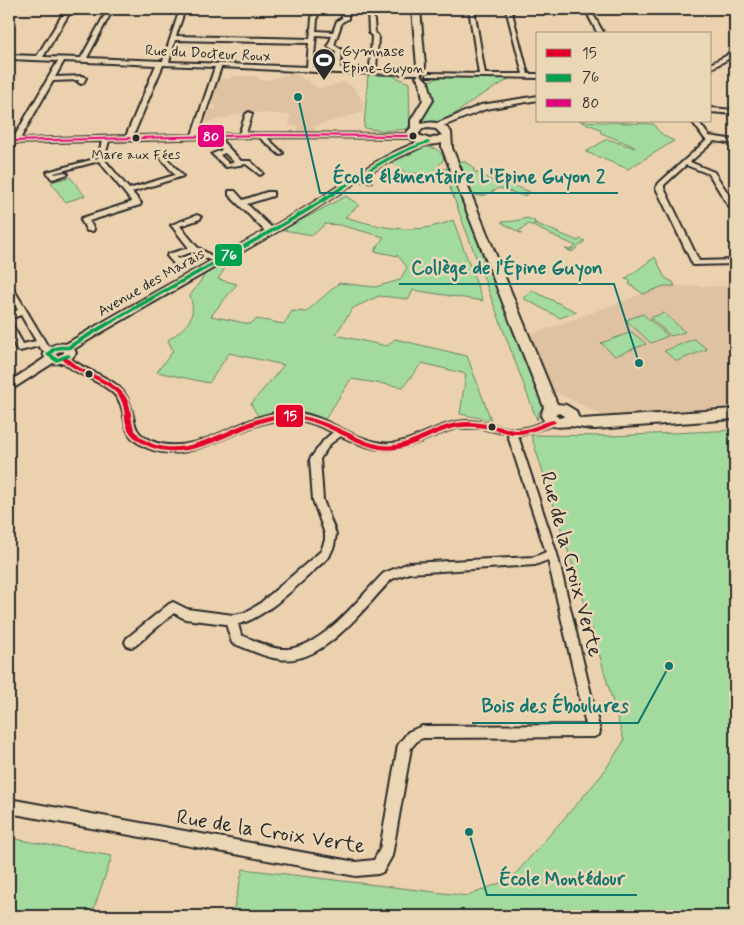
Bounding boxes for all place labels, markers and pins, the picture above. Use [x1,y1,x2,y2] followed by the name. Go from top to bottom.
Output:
[342,42,425,79] place label: Gymnase Epine-Guyon
[311,47,337,81] sports icon: Gymnase Epine-Guyon
[408,131,418,141] unlabelled marker
[131,133,141,143] marker: Mare aux Fées
[91,146,181,164] place label: Mare aux Fées
[320,159,618,193] callout: École élémentaire L'Epine Guyon 2
[399,250,614,284] callout: Collège de l'Épine Guyon
[84,369,94,379] unlabelled marker
[487,422,497,432] unlabelled marker
[472,689,638,723] callout: Bois des Éboulures
[487,861,637,895] callout: École Montédour

